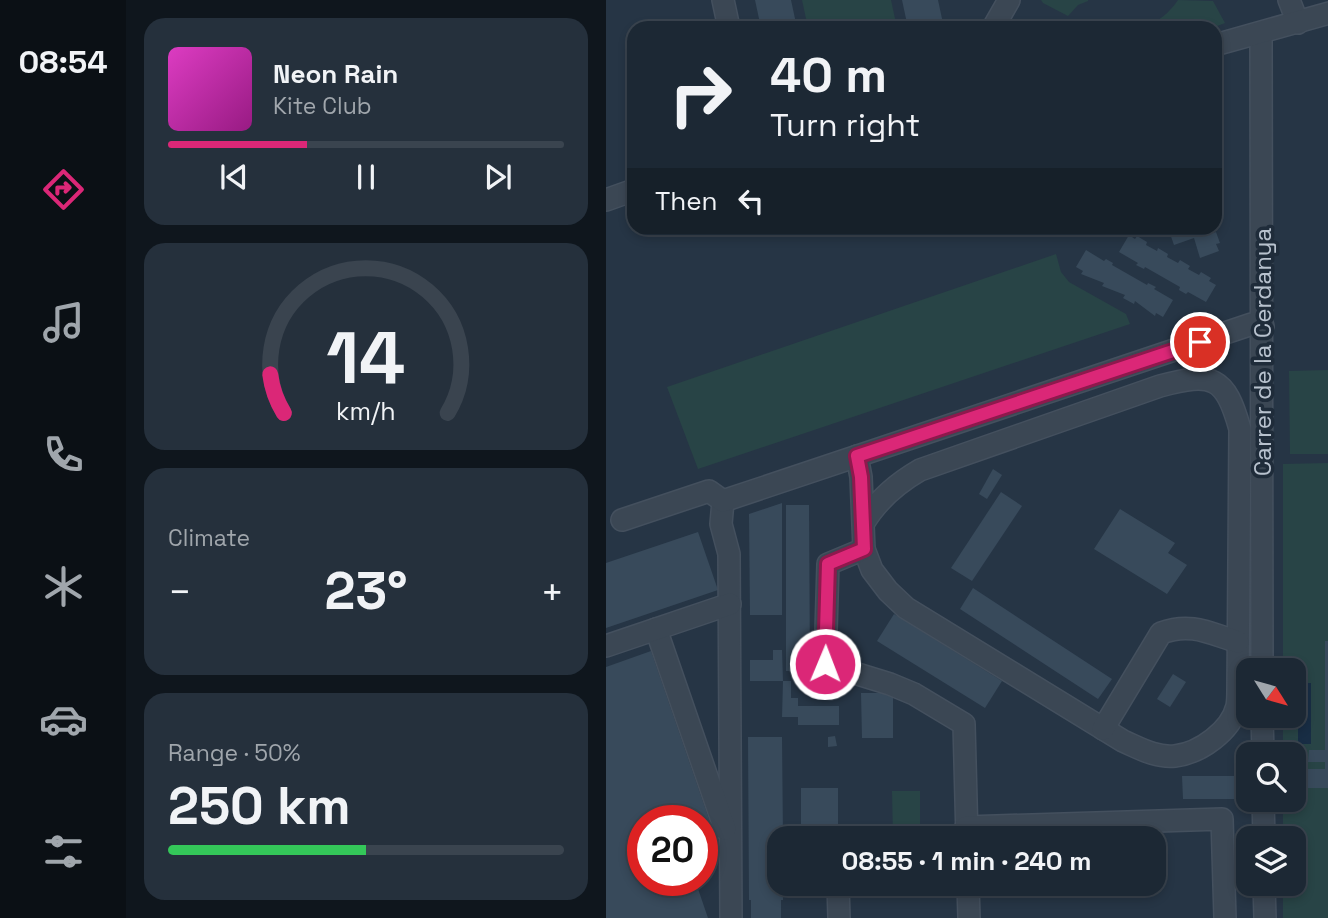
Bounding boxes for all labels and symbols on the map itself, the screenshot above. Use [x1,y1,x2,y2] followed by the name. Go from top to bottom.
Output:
[1247,228,1278,476] street label: Carrer de la Cerdanya
[1170,312,1230,372] pin
[788,627,862,701] position arrow
[1236,658,1306,728] north arrow
[627,805,718,896] speed limit sign: 20

